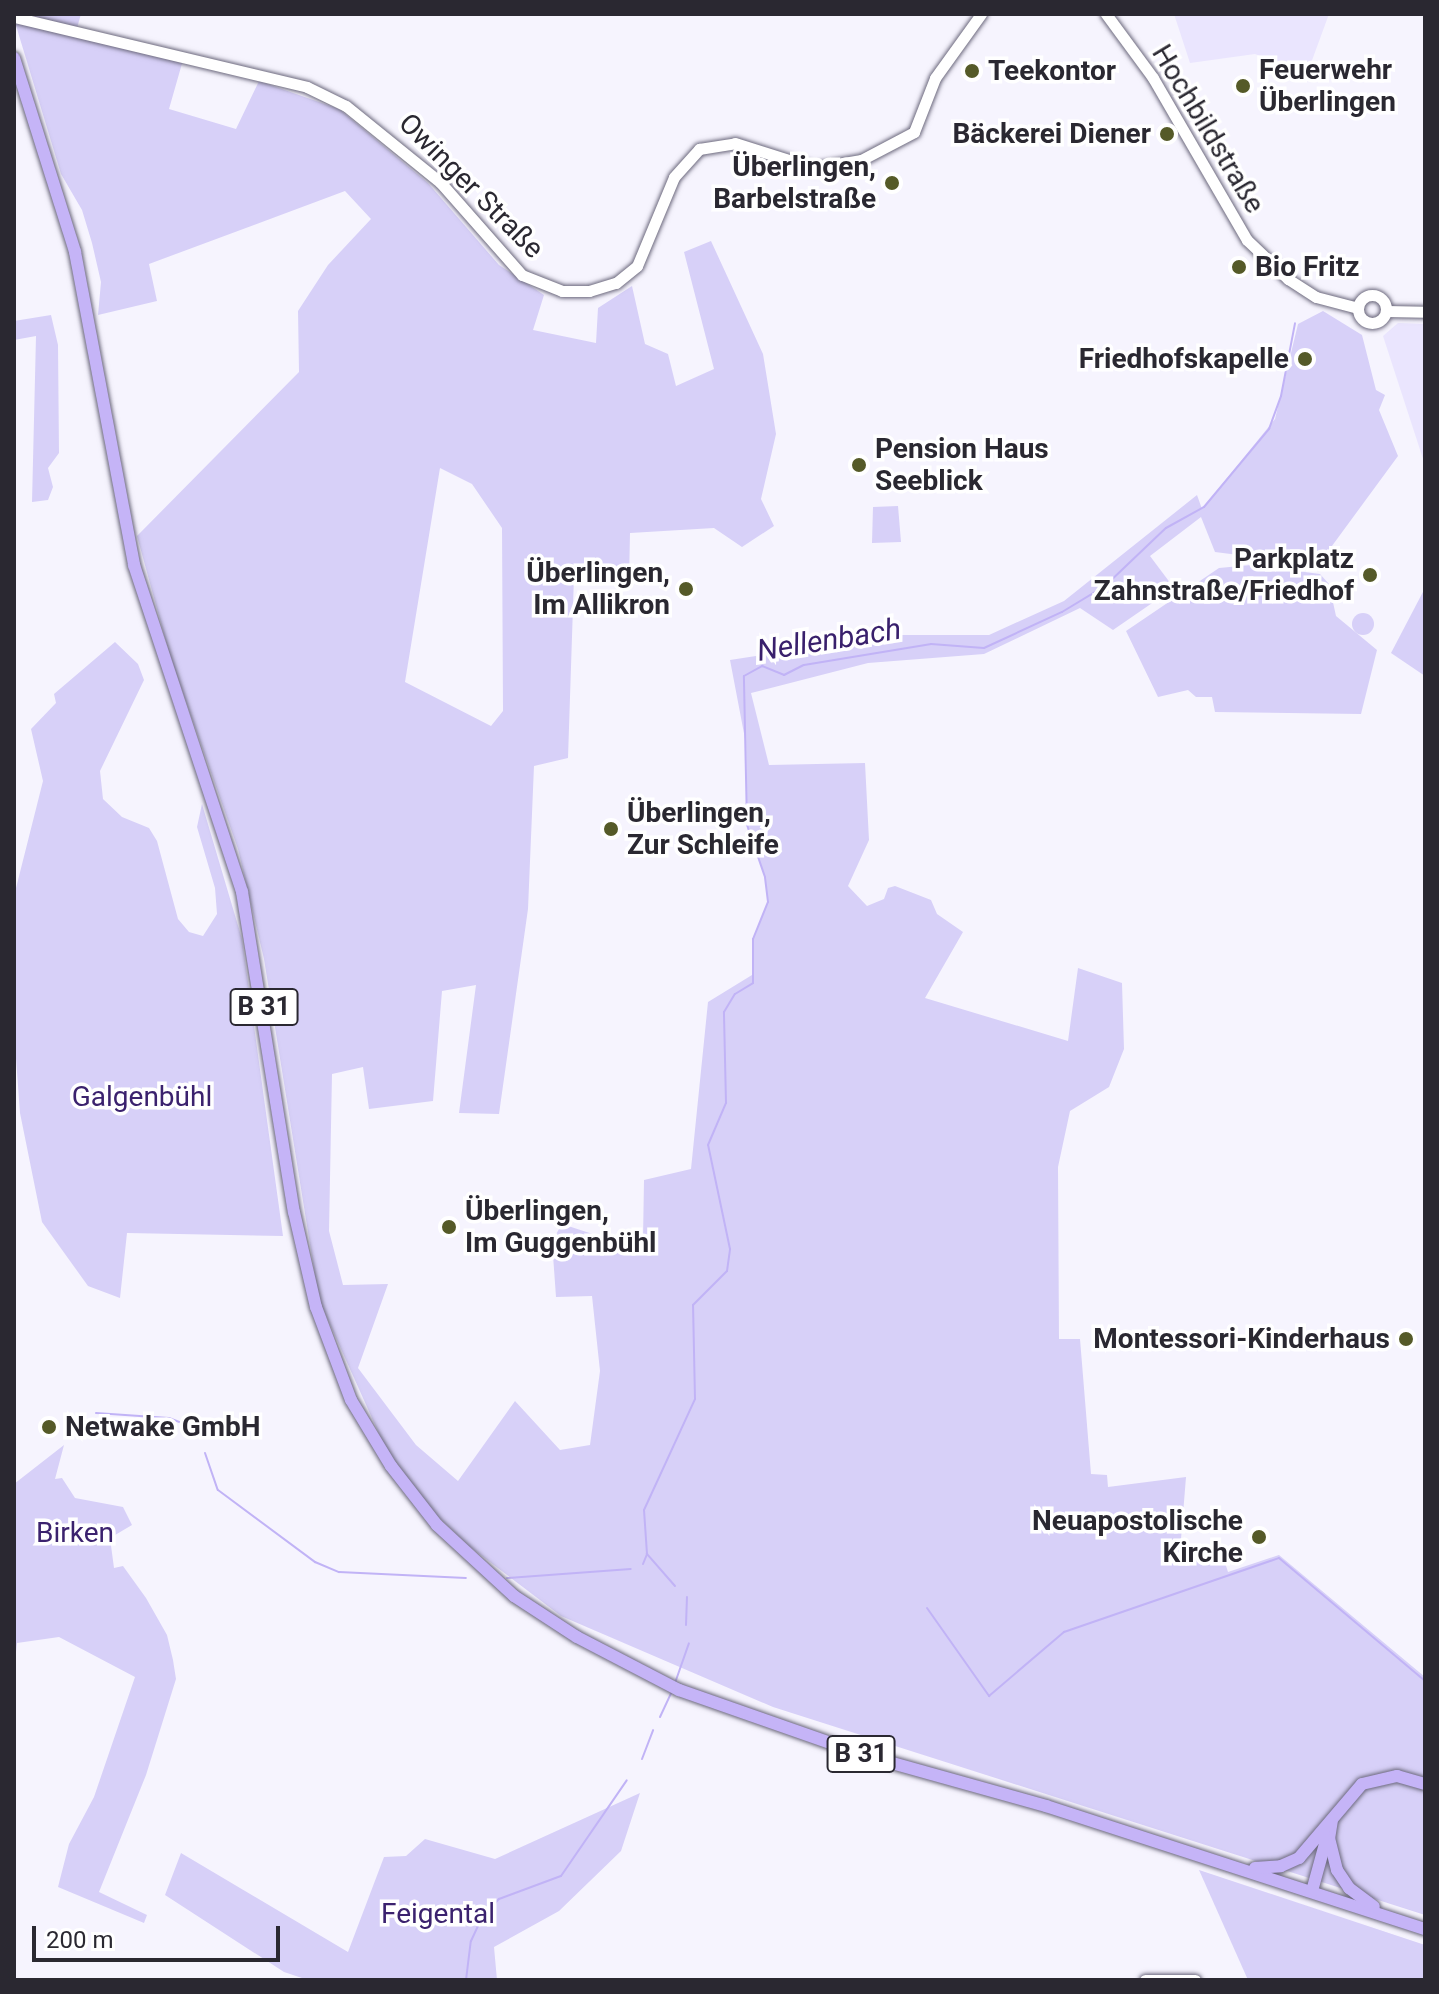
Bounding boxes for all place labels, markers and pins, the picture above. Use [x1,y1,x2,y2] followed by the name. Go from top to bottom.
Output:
[1259,53,1396,119] place label: Feuerwehr Überlingen
[988,54,1116,88] place label: Teekontor
[963,62,981,80] marker: Teekontor
[1234,77,1252,95] marker: Feuerwehr Überlingen
[952,117,1151,151] place label: Bäckerei Diener
[1158,125,1176,143] marker: Bäckerei Diener
[713,150,876,216] place label: Überlingen, Barbelstraße
[883,174,901,192] marker: Überlingen, Barbelstraße
[1255,250,1359,284] place label: Bio Fritz
[1230,258,1248,276] marker: Bio Fritz
[1079,342,1289,376] place label: Friedhofskapelle
[1296,350,1314,368] marker: Friedhofskapelle
[875,432,1049,498] place label: Pension Haus Seeblick
[850,456,868,474] marker: Pension Haus Seeblick
[1094,542,1354,608] place label: Parkplatz Zahnstraße/Friedhof
[526,556,670,622] place label: Überlingen, Im Allikron
[1361,566,1379,584] marker: Parkplatz Zahnstraße/Friedhof
[677,580,695,598] marker: Überlingen, Im Allikron
[627,796,779,862] place label: Überlingen, Zur Schleife
[602,820,620,838] marker: Überlingen, Zur Schleife
[465,1194,657,1260] place label: Überlingen, Im Guggenbühl
[440,1218,458,1236] marker: Überlingen, Im Guggenbühl
[1093,1322,1390,1356] place label: Montessori-Kinderhaus
[1397,1330,1415,1348] marker: Montessori-Kinderhaus
[65,1410,261,1444] place label: Netwake GmbH
[40,1418,58,1436] marker: Netwake GmbH
[1032,1504,1243,1570] place label: Neuapostolische Kirche
[1250,1528,1268,1546] marker: Neuapostolische Kirche

